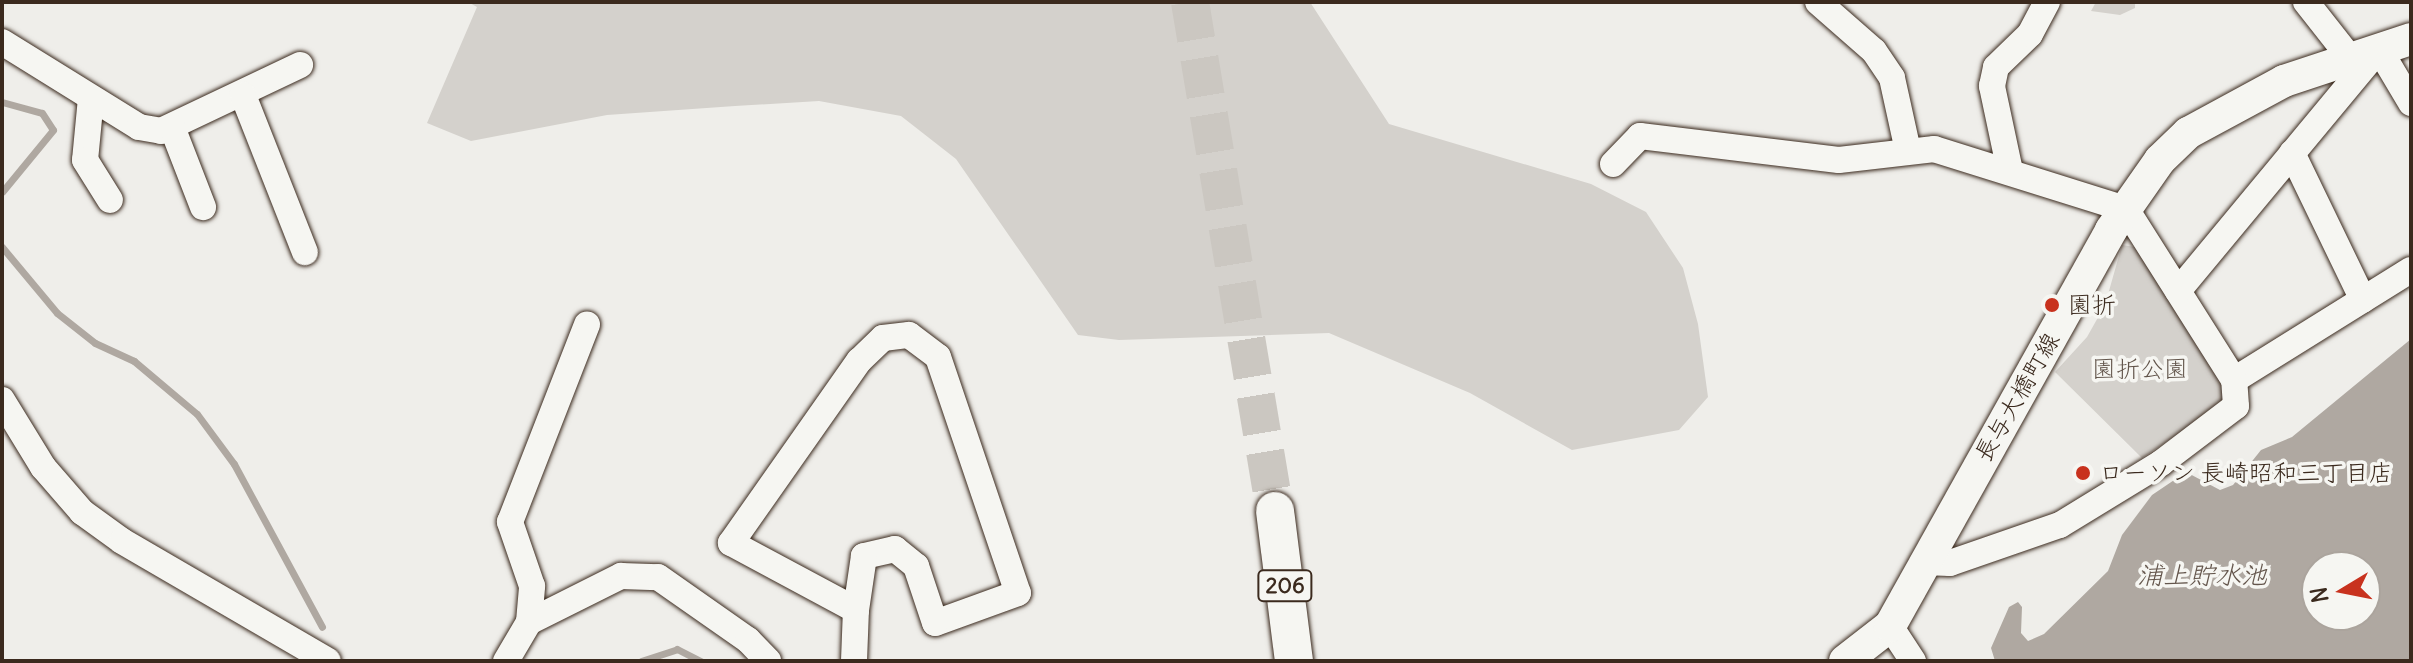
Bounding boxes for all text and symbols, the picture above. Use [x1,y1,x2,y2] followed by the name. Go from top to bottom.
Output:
[2068,291,2116,319] place label: 園折
[2043,296,2061,314] marker: 園折
[1969,327,2065,467] street label: 長与大橋町線
[2092,355,2188,383] park label: 園折公園
[2099,459,2393,487] place label: ローソン 長崎昭和三丁目店
[2074,464,2092,482] marker: ローソン 長崎昭和三丁目店
[2301,551,2381,631] north arrow
[2137,559,2267,591] water label: 浦上貯水池
[1257,568,1313,604] road number: 206
[2304,585,2334,605] text: N

